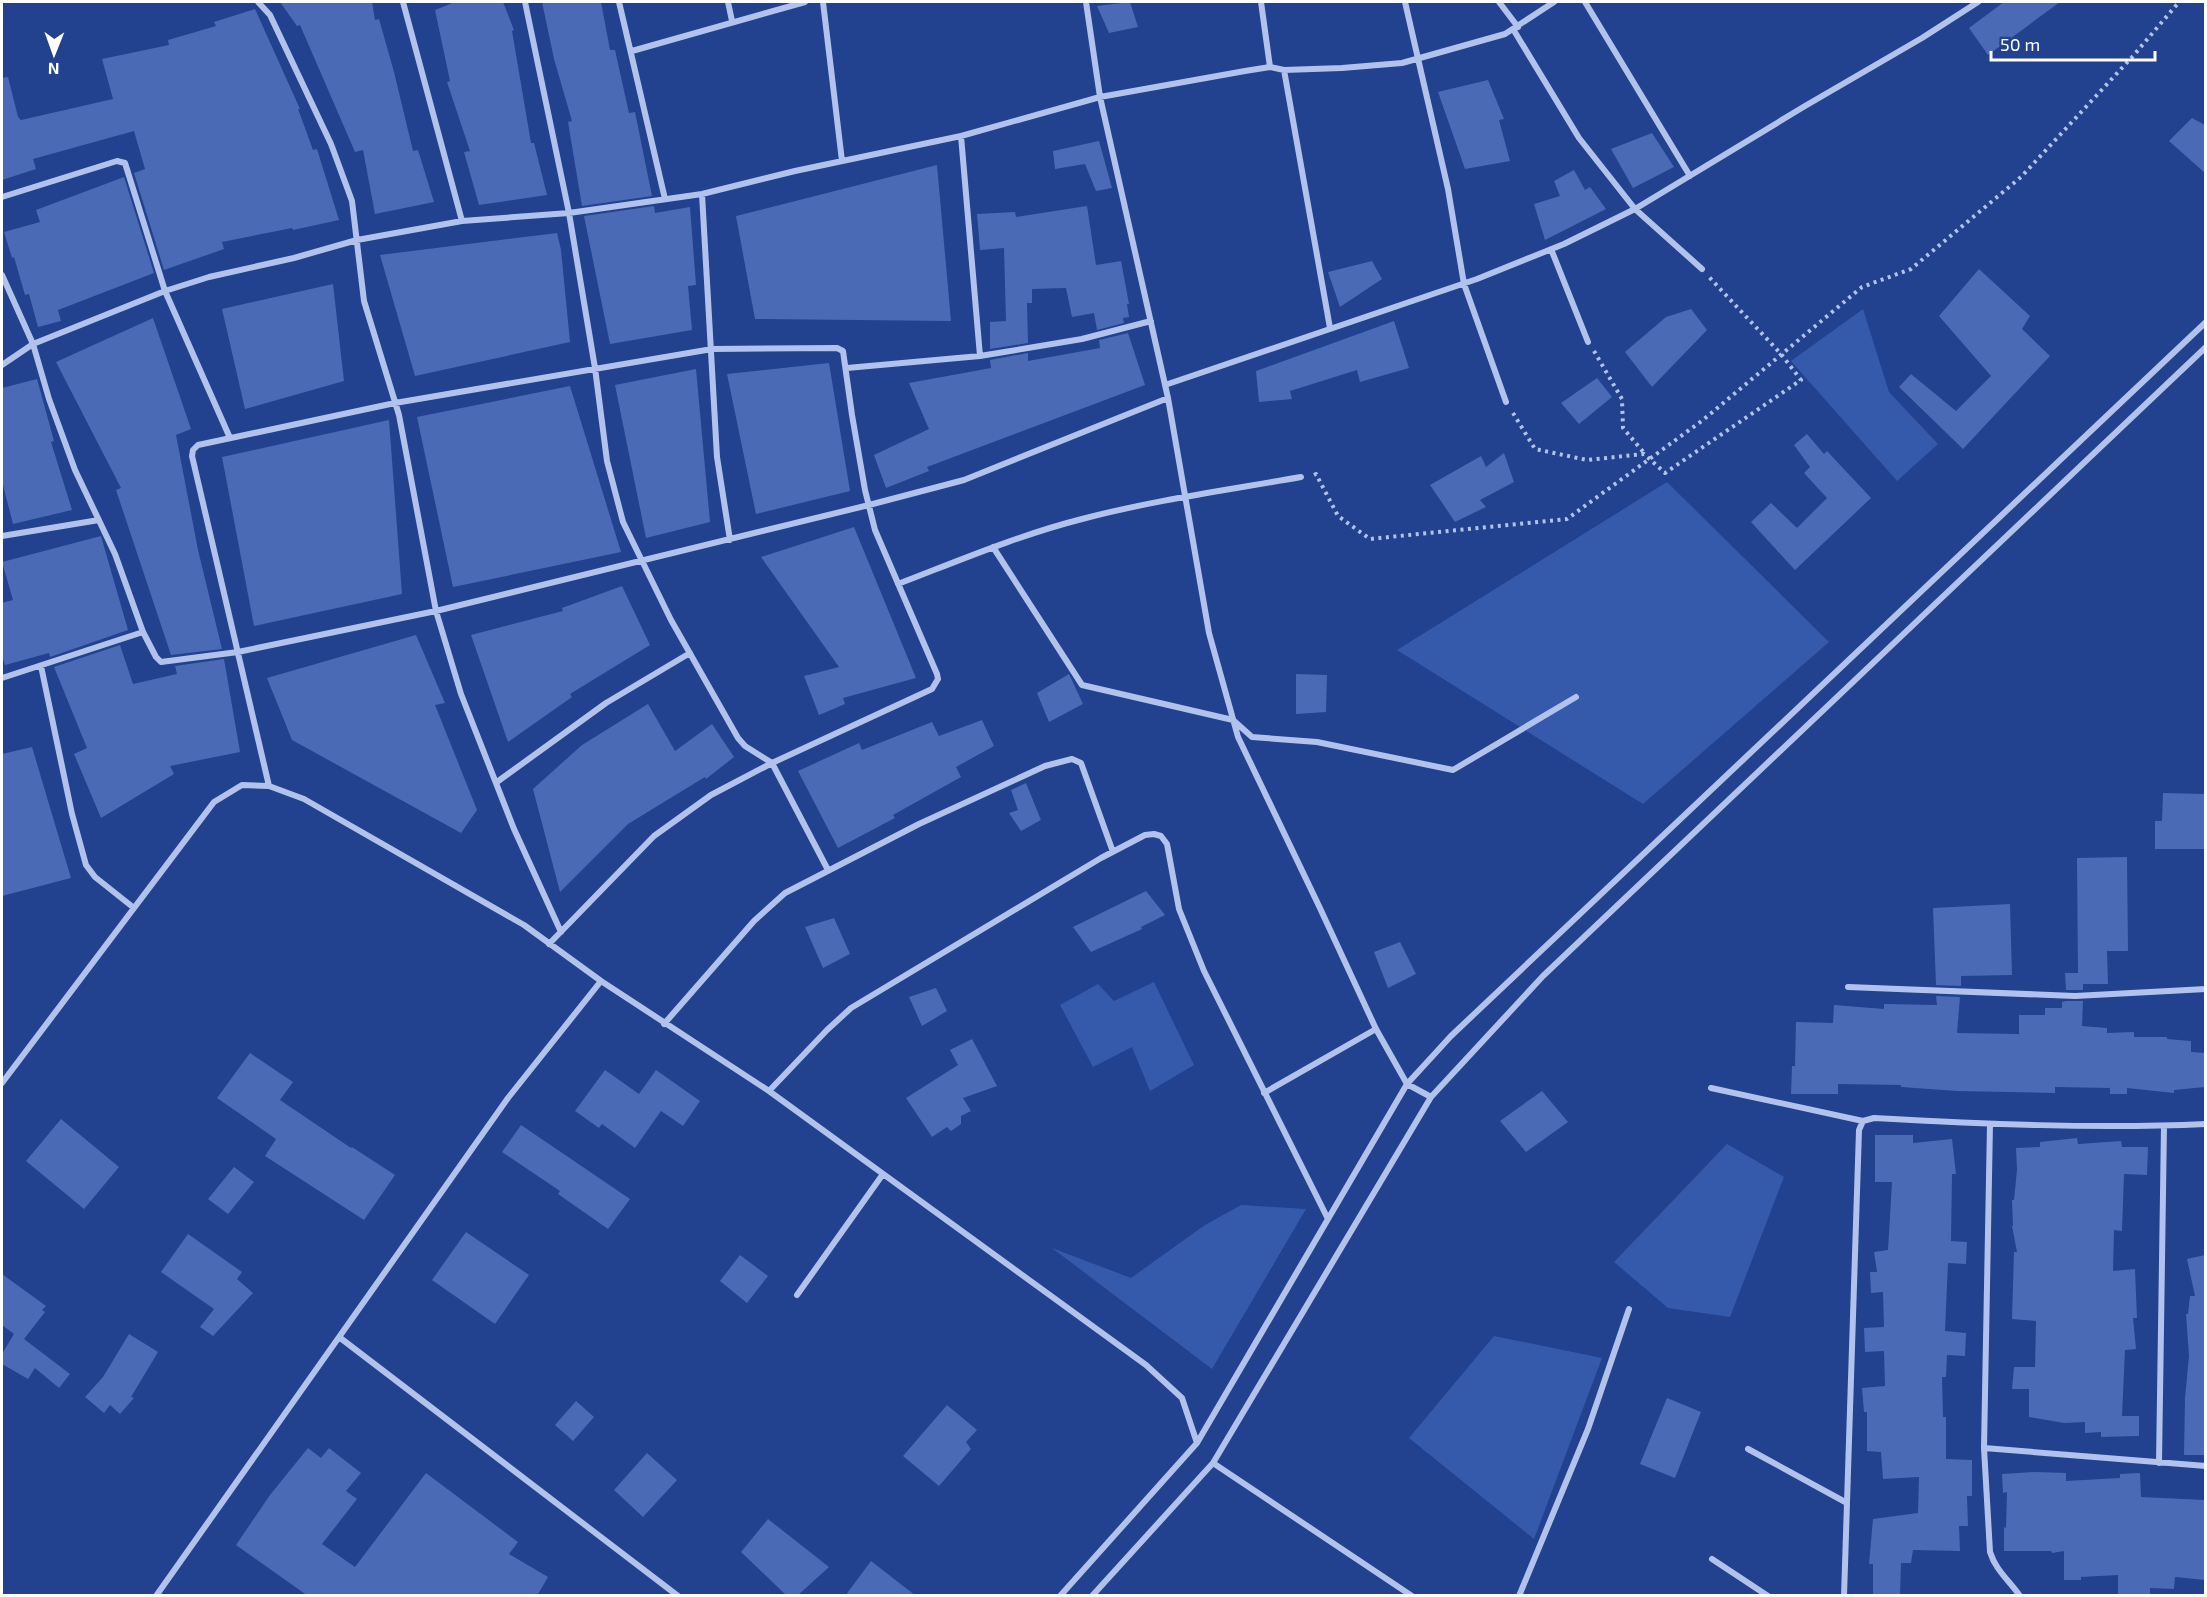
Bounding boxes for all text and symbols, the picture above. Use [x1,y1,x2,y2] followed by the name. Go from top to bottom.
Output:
[24,24,84,84] north arrow
[1991,24,2154,62] scale bar
[2000,33,2040,55] text: 50 m
[48,60,60,79] text: N

